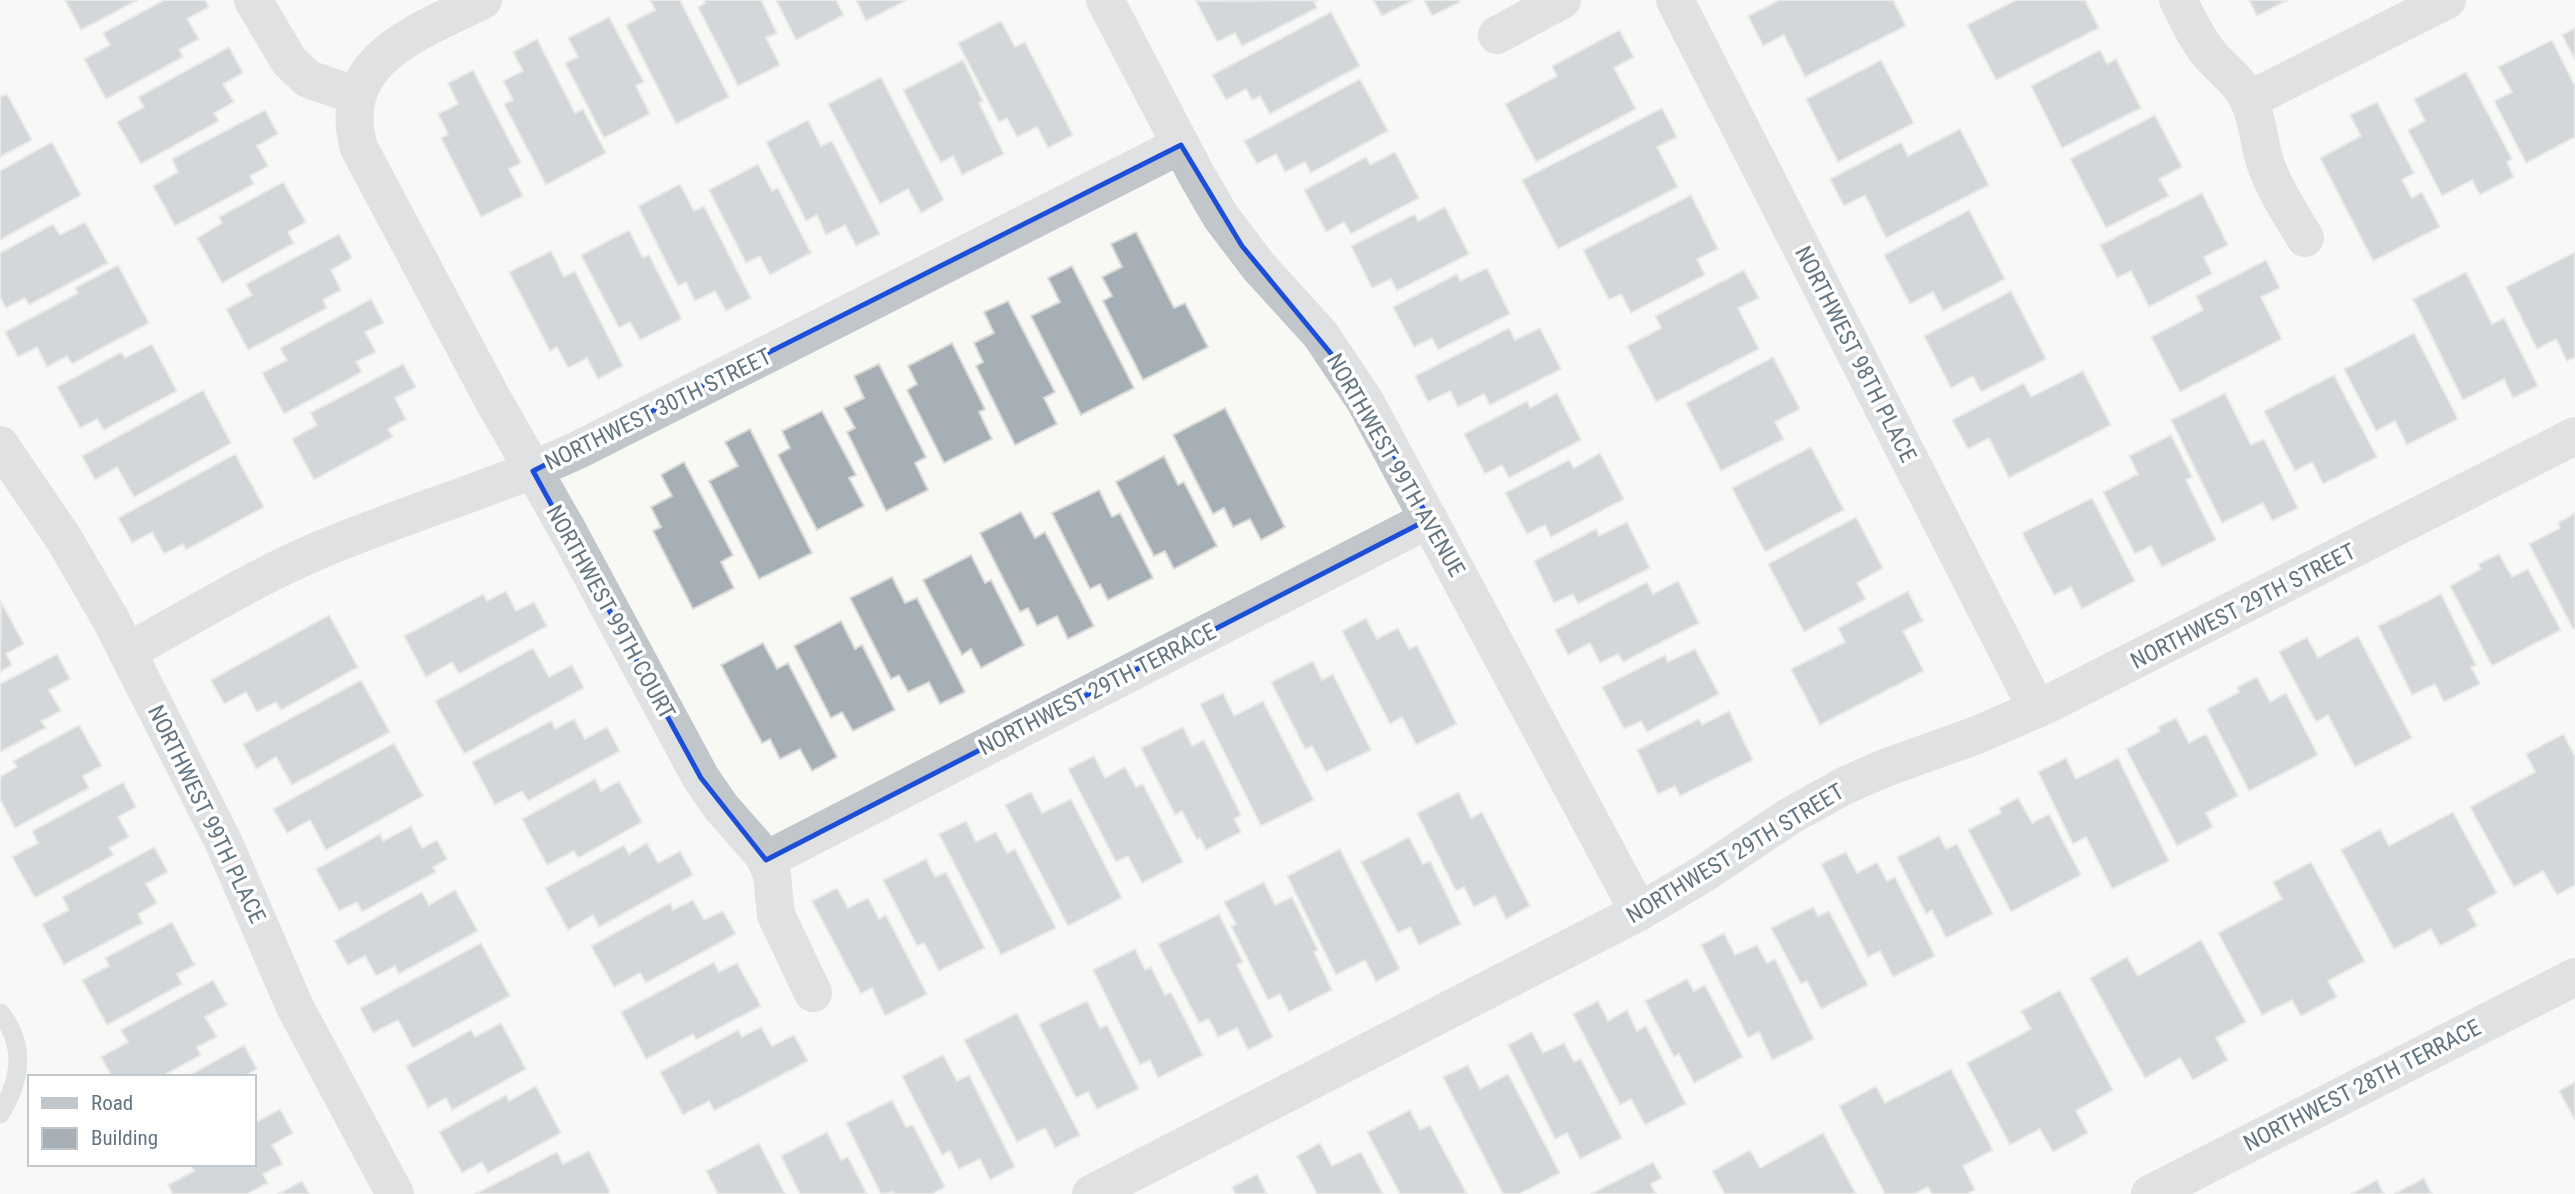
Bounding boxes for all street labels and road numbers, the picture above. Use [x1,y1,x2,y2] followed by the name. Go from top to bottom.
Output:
[1789,242,1922,467] street label: NORTHWEST 98TH PLACE
[541,343,776,476] street label: NORTHWEST 30TH STREET
[1321,349,1470,581] street label: NORTHWEST 99TH AVENUE
[540,500,681,724] street label: NORTHWEST 99TH COURT
[2126,538,2360,675] street label: NORTHWEST 29TH STREET
[974,618,1220,761] street label: NORTHWEST 29TH TERRACE
[142,701,271,928] street label: NORTHWEST 99TH PLACE
[1622,778,1849,929] street label: NORTHWEST 29TH STREET
[2239,1014,2485,1157] street label: NORTHWEST 28TH TERRACE

